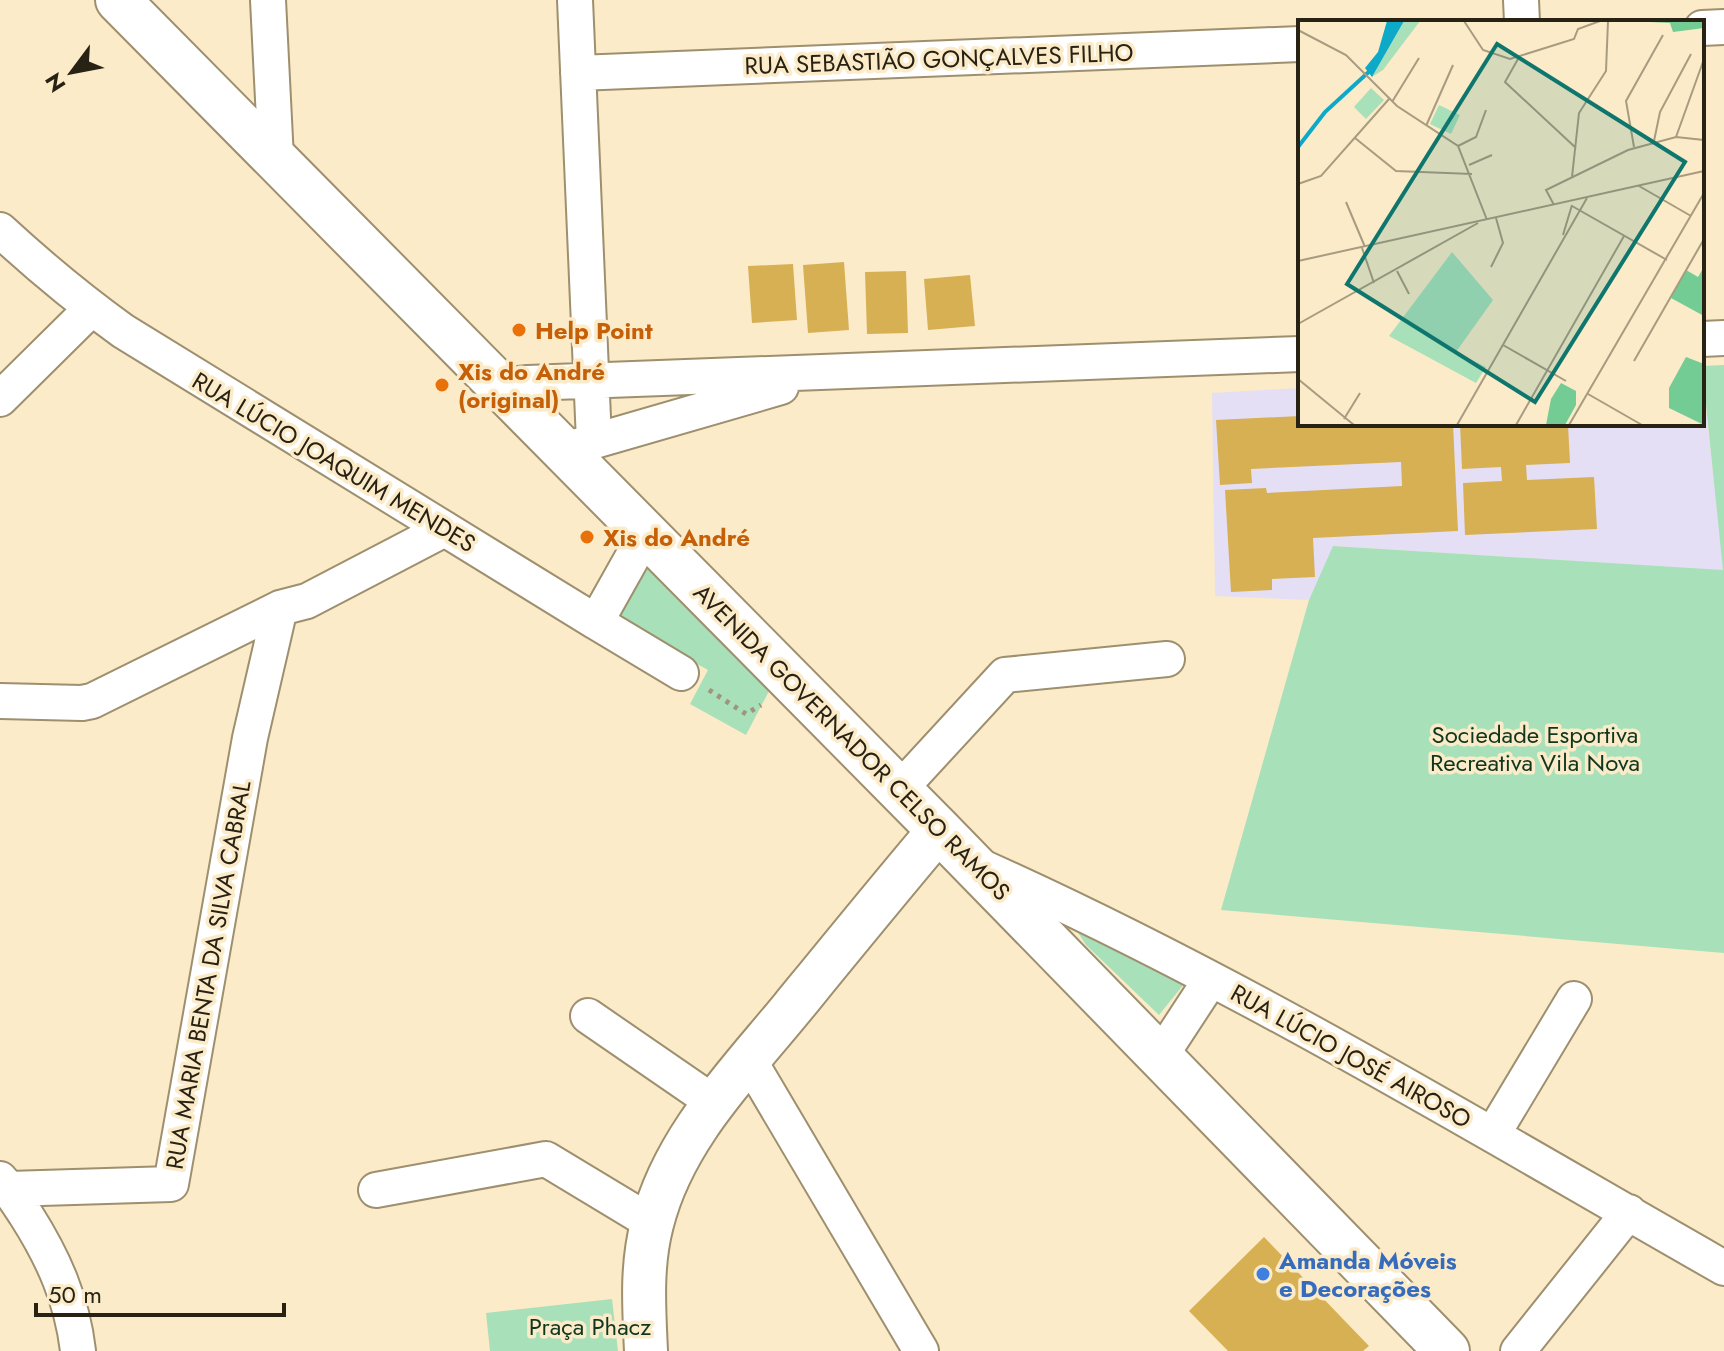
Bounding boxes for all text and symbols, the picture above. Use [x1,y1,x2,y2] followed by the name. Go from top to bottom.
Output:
[1298,20,1704,426] inset map
[32,32,112,112] north arrow
[744,35,1134,83] street label: RUA SEBASTIÃO GONÇALVES FILHO
[37,67,73,98] text: N
[535,313,653,348] place label: Help Point
[510,321,528,339] marker: Help Point
[458,354,605,417] place label: Xis do André (original)
[186,363,482,561] street label: RUA LÚCIO JOAQUIM MENDES
[433,376,451,394] marker: Xis do André (original)
[603,520,750,555] place label: Xis do André
[578,528,596,546] marker: Xis do André
[686,576,1018,908] street label: AVENIDA GOVERNADOR CELSO RAMOS
[1430,717,1640,780] park label: Sociedade Esportiva Recreativa Vila Nova
[157,778,259,1172] street label: RUA MARIA BENTA DA SILVA CABRAL
[1224,975,1478,1137] street label: RUA LÚCIO JOSÉ AIROSO
[1278,1243,1457,1306] place label: Amanda Móveis e Decorações
[1254,1265,1272,1283] marker: Amanda Móveis e Decorações
[36,1267,284,1317] scale bar
[48,1277,102,1312] text: 50 m
[529,1309,651,1344] park label: Praça Phacz

